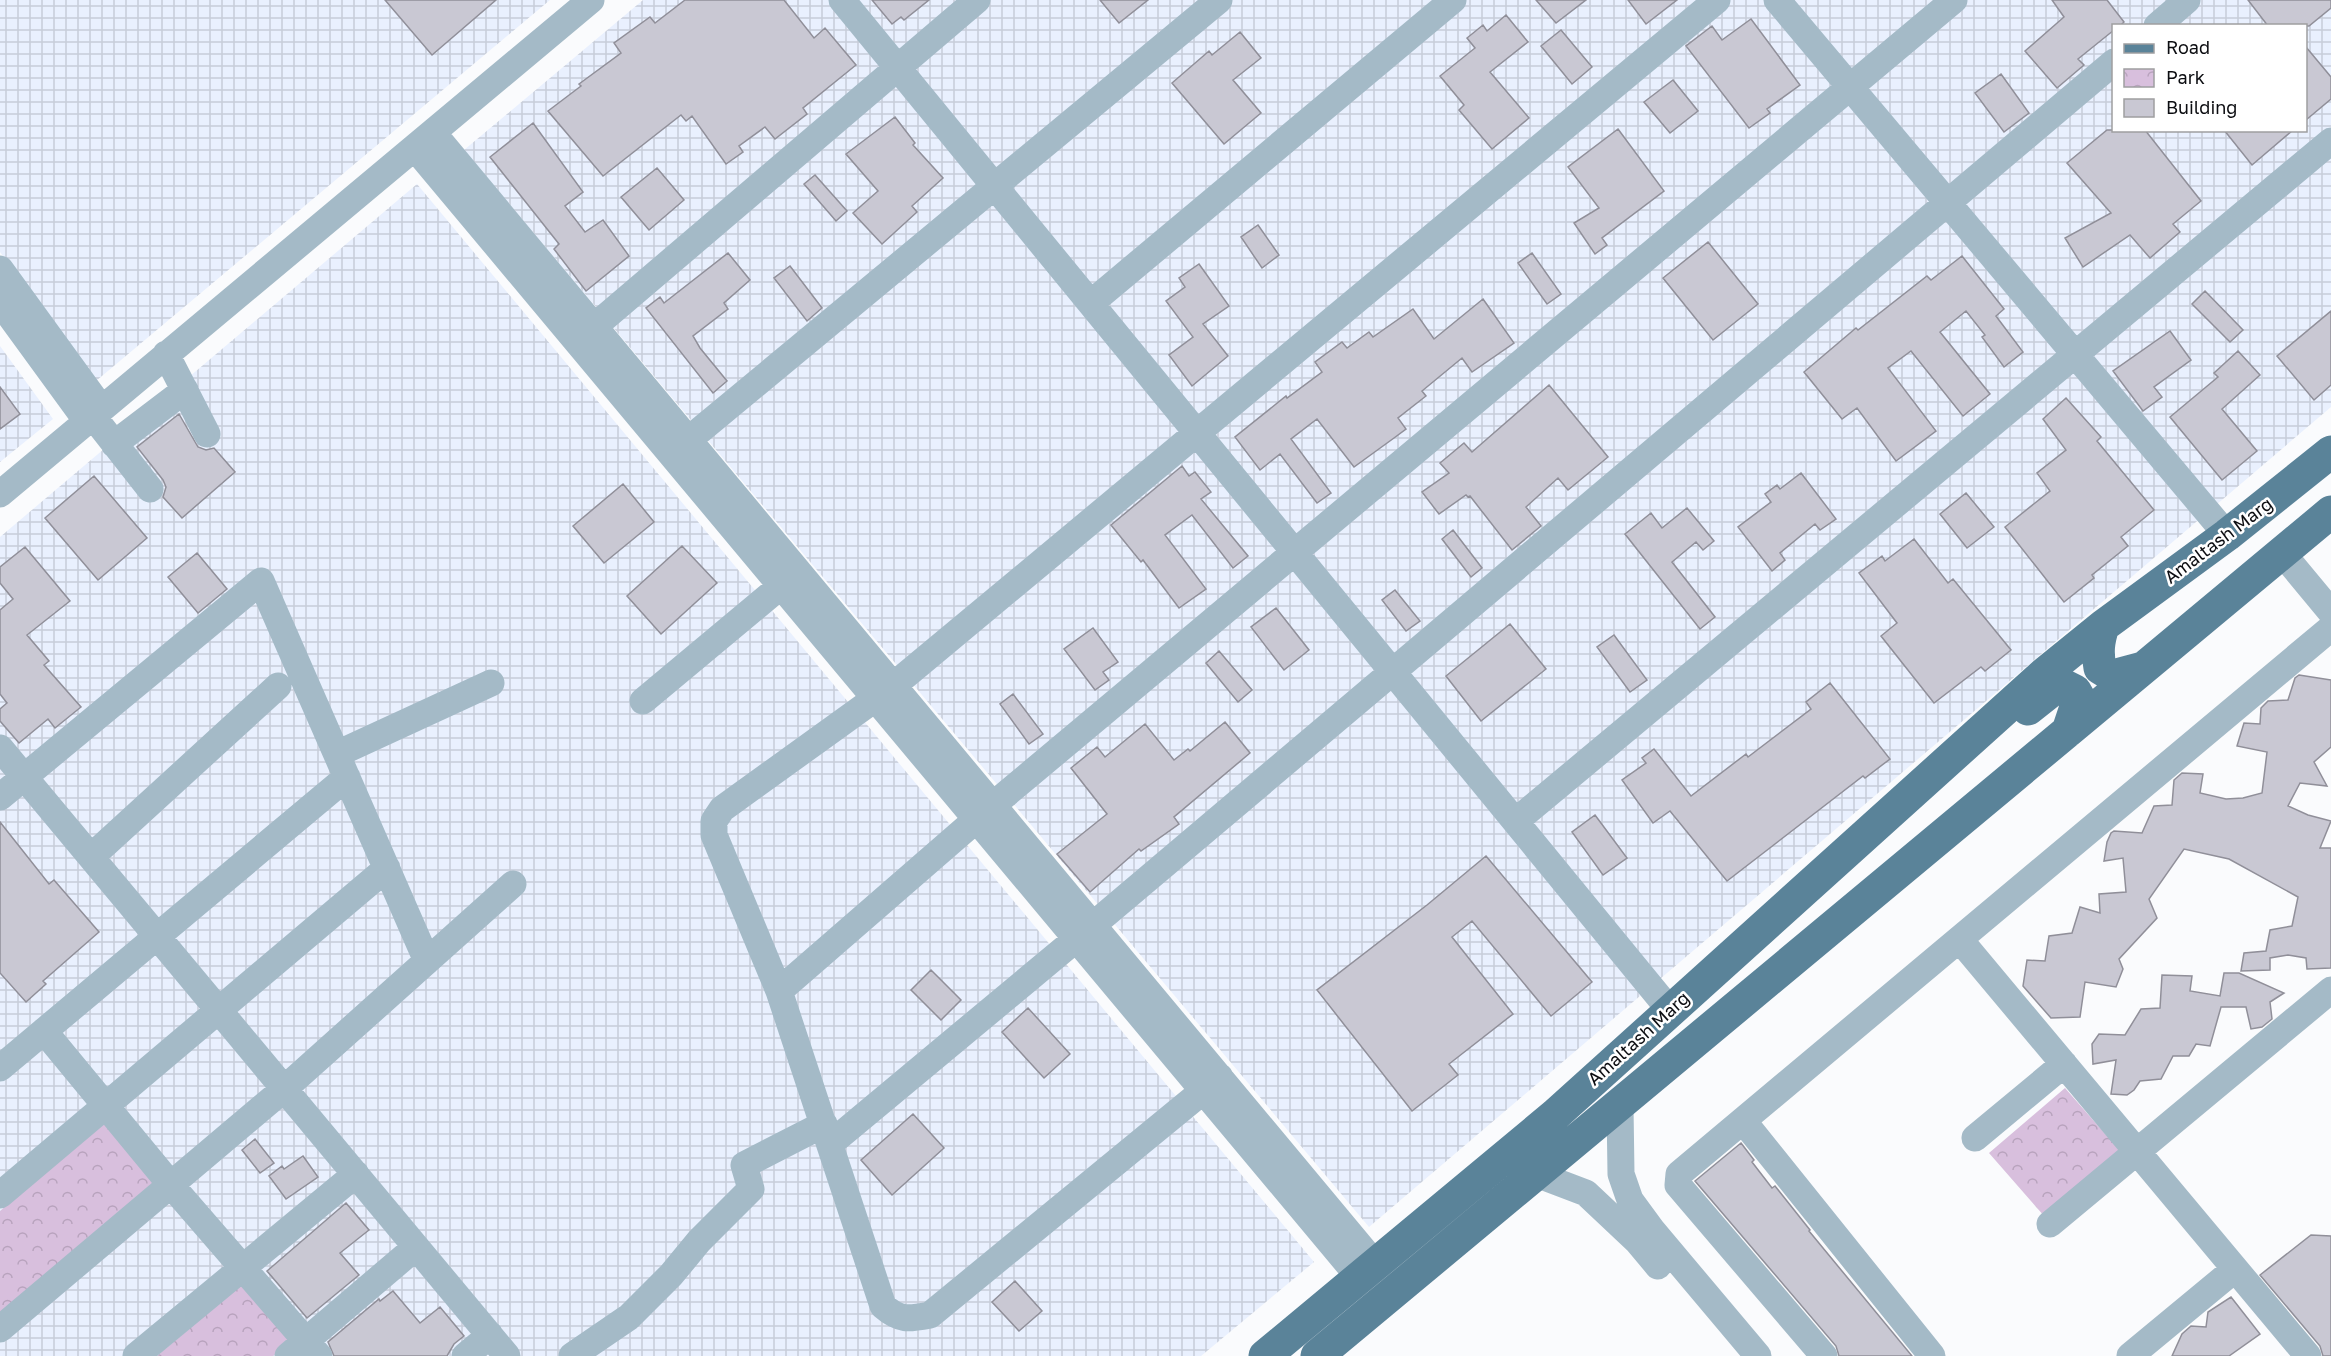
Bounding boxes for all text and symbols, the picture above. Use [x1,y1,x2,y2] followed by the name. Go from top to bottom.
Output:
[2112,24,2307,132] legend
[2166,36,2210,58] text: Road
[2166,66,2205,88] text: Park
[2166,96,2237,118] text: Building
[2160,492,2276,588] street label: Amaltash Marg
[1582,986,1694,1090] street label: Amaltash Marg

